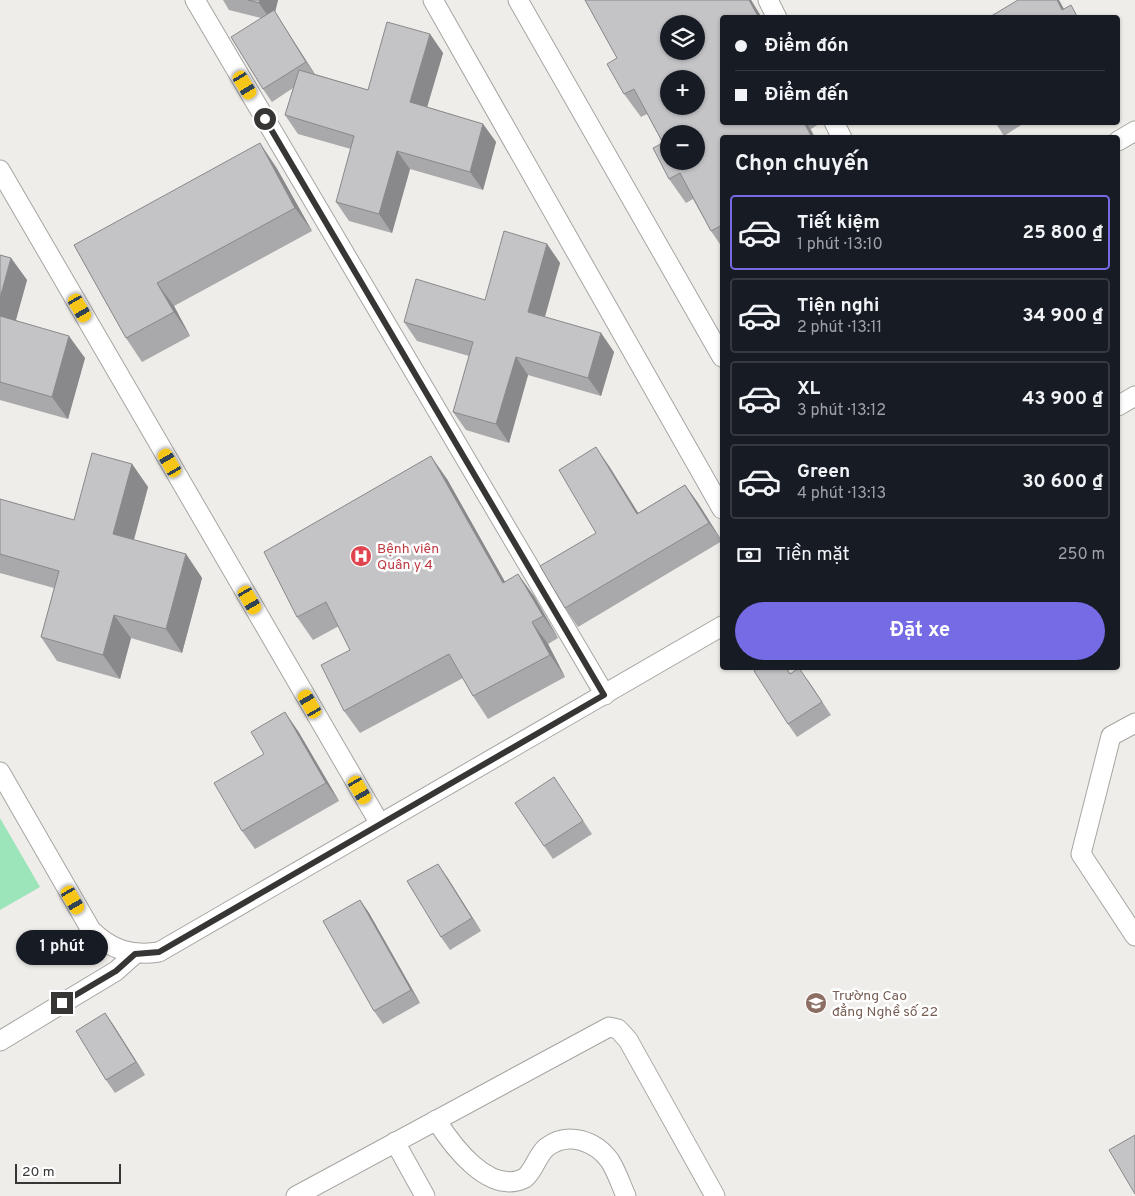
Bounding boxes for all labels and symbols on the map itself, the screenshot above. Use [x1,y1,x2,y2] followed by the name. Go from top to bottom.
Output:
[230,68,259,102] car
[254,108,276,130] route start
[66,291,93,325] car
[156,446,183,480] car
[377,541,439,574] place label: Bệnh viên Quân y 4
[349,544,373,568] hospital icon: Bệnh viên Quân y 4
[236,583,263,617] car
[296,687,323,721] car
[346,773,373,807] car
[59,883,86,917] car
[16,930,108,966] callout: 1 phút
[832,988,938,1021] place label: Trường Cao đẳng Nghề số 22
[804,991,828,1015] school or university icon: Trường Cao đẳng Nghề số 22
[51,992,73,1014] route end
[15,1161,121,1184] scale bar

